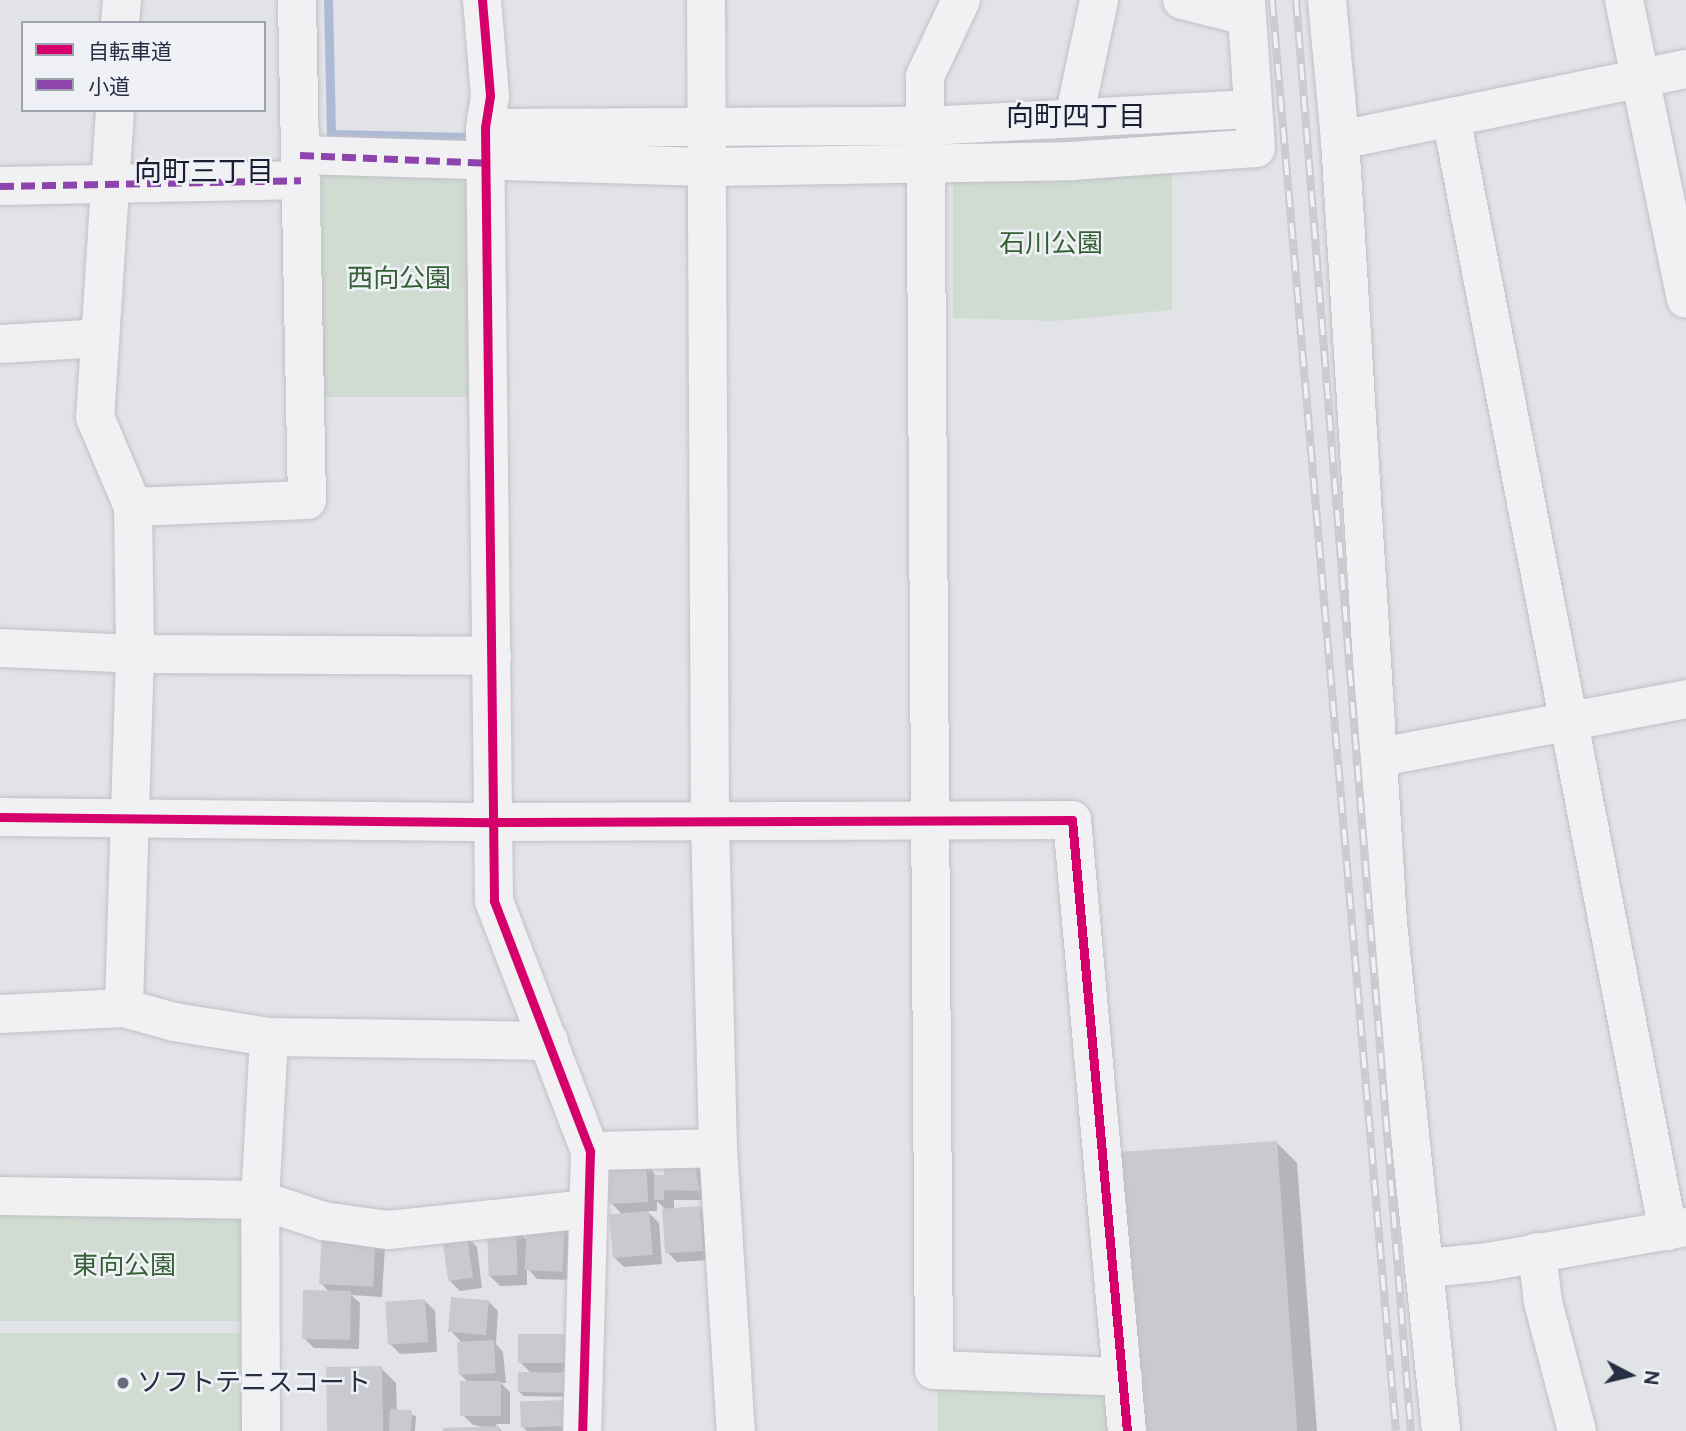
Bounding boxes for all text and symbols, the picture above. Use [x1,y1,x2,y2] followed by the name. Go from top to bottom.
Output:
[21,21,266,112] legend
[88,39,172,64] text: 自転車道
[88,74,130,99] text: 小道
[1006,99,1146,133] district label: 向町四丁目
[134,154,274,188] district label: 向町三丁目
[999,228,1103,260] park label: 石川公園
[347,263,451,295] park label: 西向公園
[72,1250,176,1282] park label: 東向公園
[1595,1340,1665,1410] north arrow
[137,1367,371,1399] place label: ソフトテニスコート
[1639,1369,1664,1386] text: N
[115,1375,131,1391] marker: ソフトテニスコート

